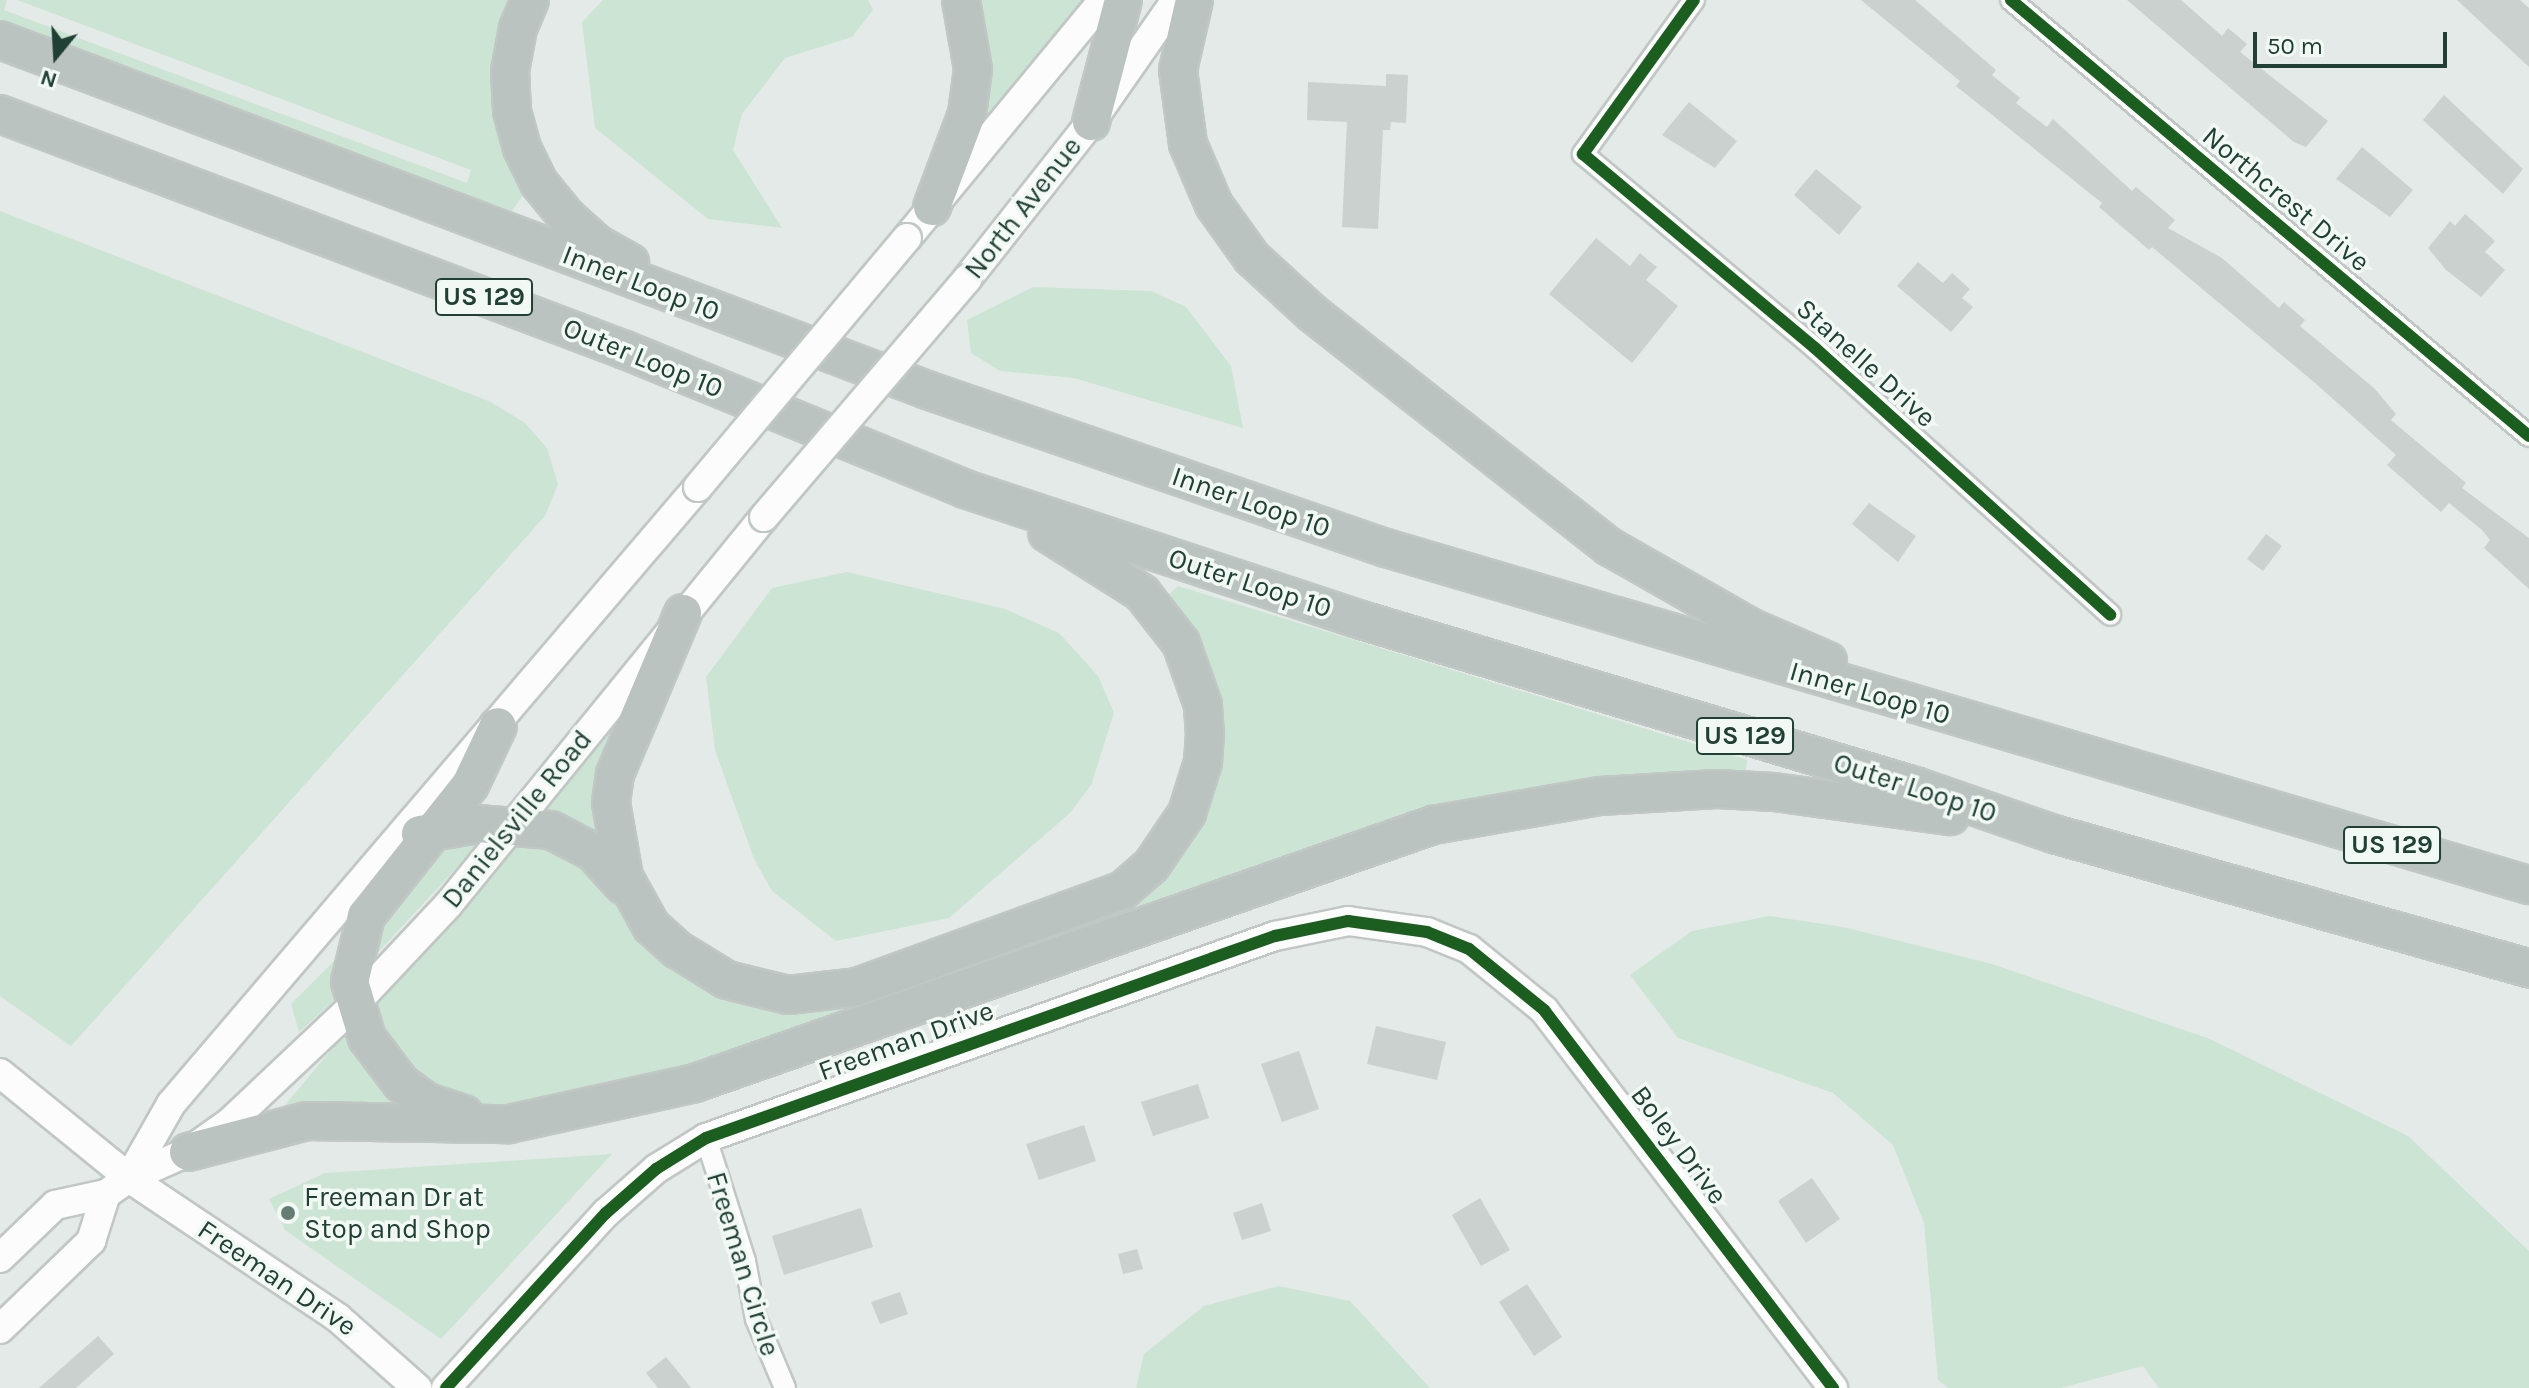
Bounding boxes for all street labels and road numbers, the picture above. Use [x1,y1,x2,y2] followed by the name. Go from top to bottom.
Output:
[2195,119,2377,279] street label: Northcrest Drive
[957,130,1089,286] street label: North Avenue
[558,238,724,328] street label: Inner Loop 10
[434,275,534,319] road number: US 129
[1789,292,1943,434] street label: Stanelle Drive
[558,311,728,405] street label: Outer Loop 10
[1167,459,1335,545] street label: Inner Loop 10
[1164,541,1336,625] street label: Outer Loop 10
[1786,654,1954,732] street label: Inner Loop 10
[1695,714,1795,758] road number: US 129
[435,723,599,915] street label: Danielsville Road
[1829,746,2001,830] street label: Outer Loop 10
[2342,823,2442,867] road number: US 129
[814,994,998,1088] street label: Freeman Drive
[1623,1079,1735,1211] street label: Boley Drive
[699,1168,787,1360] street label: Freeman Circle
[191,1213,363,1343] street label: Freeman Drive

